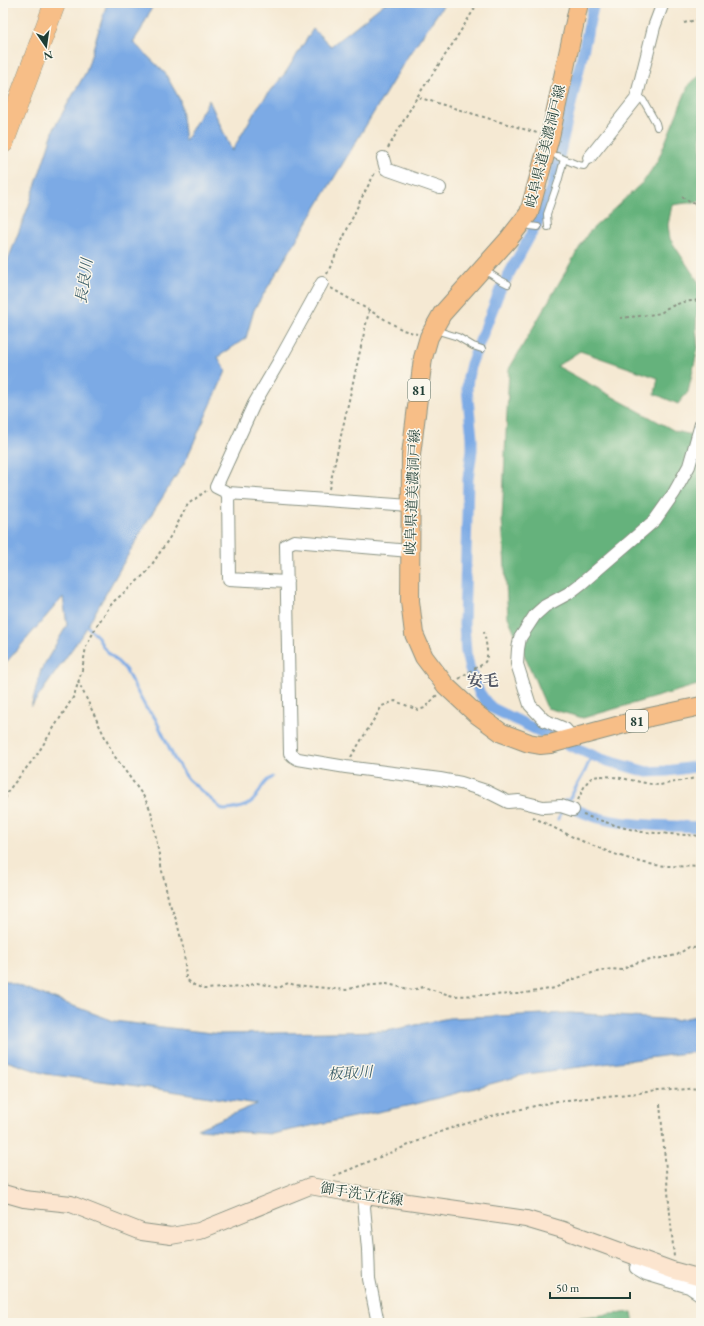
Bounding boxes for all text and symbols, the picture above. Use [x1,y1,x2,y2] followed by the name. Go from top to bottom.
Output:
[26,26,66,66] north arrow
[42,48,54,64] text: N
[521,83,569,209] street label: 岐阜県道美濃洞戸線
[71,255,96,305] water label: 長良川
[408,379,430,401] road number: 81
[401,429,423,555] street label: 岐阜県道美濃洞戸線
[467,670,499,691] district label: 安毛
[626,710,648,732] road number: 81
[327,1062,375,1083] water label: 板取川
[319,1179,405,1209] street label: 御手洗立花線
[550,1274,630,1300] scale bar
[556,1280,580,1296] text: 50 m

